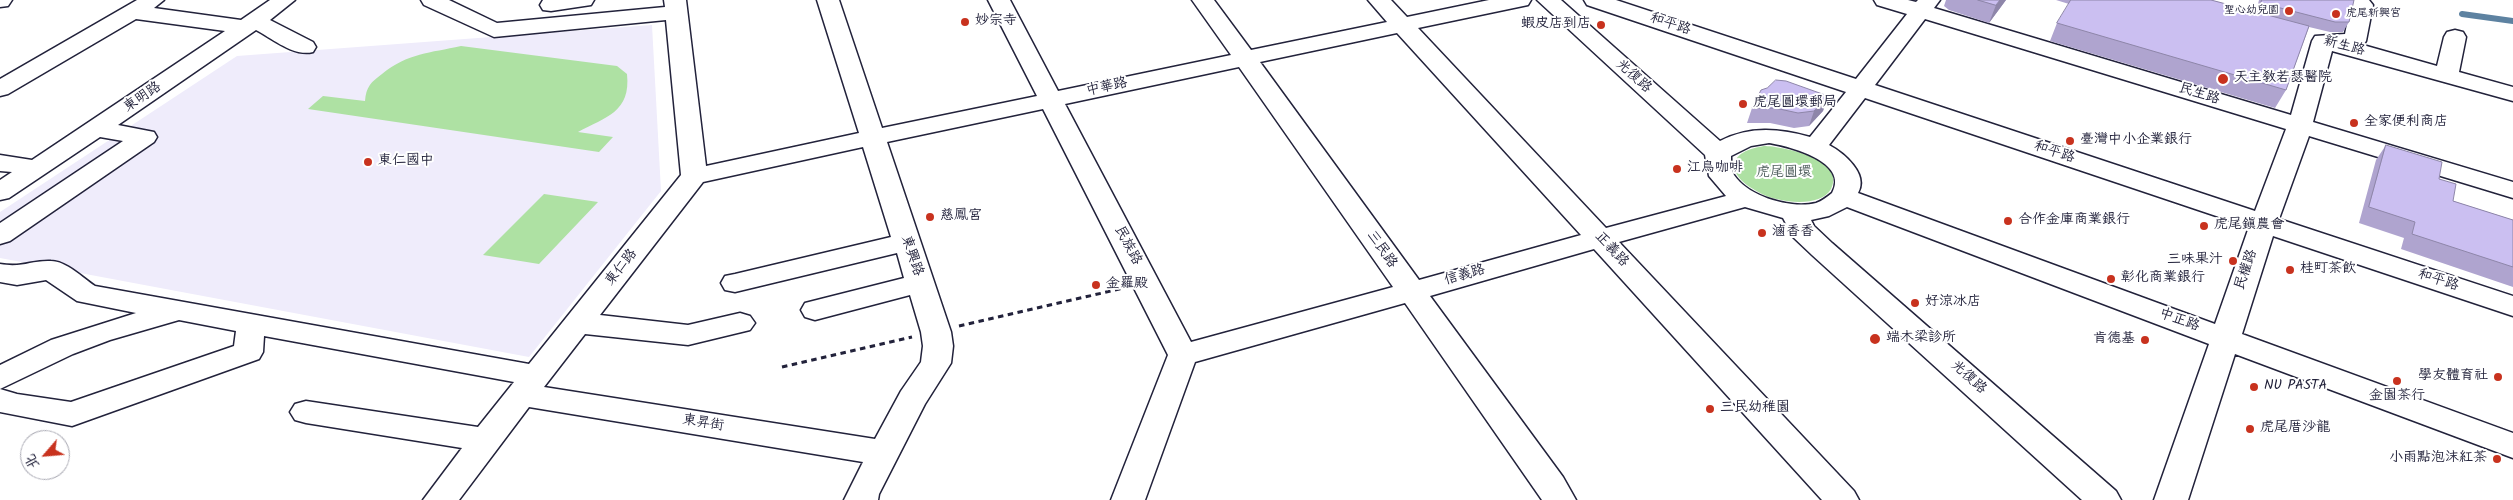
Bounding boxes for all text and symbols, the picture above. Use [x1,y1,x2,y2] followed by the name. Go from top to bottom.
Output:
[2224,4,2279,18] place label: 聖心幼兒園
[2283,5,2295,17] marker: 聖心幼兒園
[2346,7,2401,21] place label: 虎尾新興宮
[2330,8,2342,20] marker: 虎尾新興宮
[1647,11,1693,39] street label: 和平路
[975,14,1017,30] place label: 妙宗寺
[959,16,971,28] marker: 妙宗寺
[1521,17,1591,33] place label: 蝦皮店到店
[1595,19,1607,31] marker: 蝦皮店到店
[2322,33,2366,61] street label: 新生路
[1612,57,1654,97] street label: 光復路
[2234,71,2332,87] place label: 天主教若瑟醫院
[2216,72,2230,86] marker: 天主教若瑟醫院
[1085,75,1129,101] street label: 中華路
[121,79,165,117] street label: 東明路
[2176,81,2222,109] street label: 民生路
[1753,96,1837,112] place label: 虎尾圓環郵局
[1737,98,1749,110] marker: 虎尾圓環郵局
[2364,115,2448,131] place label: 全家便利商店
[2348,117,2360,129] marker: 全家便利商店
[2080,133,2192,149] place label: 臺灣中小企業銀行
[2064,135,2076,147] marker: 臺灣中小企業銀行
[2031,139,2077,167] street label: 和平路
[378,154,434,170] place label: 東仁國中
[362,156,374,168] marker: 東仁國中
[1687,161,1743,177] place label: 江鳥咖啡
[1671,163,1683,175] marker: 江鳥咖啡
[1756,166,1812,182] park label: 虎尾圓環
[940,209,982,225] place label: 慈鳳宮
[924,211,936,223] marker: 慈鳳宮
[2018,213,2130,229] place label: 合作金庫商業銀行
[2002,215,2014,227] marker: 合作金庫商業銀行
[2214,218,2284,234] place label: 虎尾鎮農會
[2198,220,2210,232] marker: 虎尾鎮農會
[1110,224,1144,268] street label: 民族路
[1772,225,1814,241] place label: 滷香香
[1756,227,1768,239] marker: 滷香香
[1362,228,1400,272] street label: 三民路
[1591,229,1631,271] street label: 正義路
[896,233,926,279] street label: 東興路
[602,246,642,290] street label: 東仁路
[2232,247,2262,293] street label: 民權路
[2167,253,2223,269] place label: 三味果汁
[2227,255,2239,267] marker: 三味果汁
[1442,262,1488,290] street label: 信義路
[2300,262,2356,278] place label: 桂町茶飲
[2284,264,2296,276] marker: 桂町茶飲
[2415,267,2461,295] street label: 和平路
[2121,271,2205,287] place label: 彰化商業銀行
[2105,273,2117,285] marker: 彰化商業銀行
[1106,277,1148,293] place label: 金羅殿
[1090,279,1102,291] marker: 金羅殿
[1925,295,1981,311] place label: 好涼冰店
[1909,297,1921,309] marker: 好涼冰店
[2156,306,2202,336] street label: 中正路
[1886,331,1956,347] place label: 端木梁診所
[1868,332,1882,346] marker: 端木梁診所
[2093,332,2135,348] place label: 肯德基
[2139,334,2151,346] marker: 肯德基
[1947,358,1989,398] street label: 光復路
[2418,369,2488,385] place label: 學友體育社
[2492,371,2504,383] marker: 學友體育社
[2391,375,2403,387] marker: 金園茶行
[2264,379,2327,395] place label: NU PASTA
[2248,381,2260,393] marker: NU PASTA
[2369,389,2425,405] place label: 金園茶行
[1720,401,1790,417] place label: 三民幼稚園
[1704,403,1716,415] marker: 三民幼稚園
[681,412,725,436] street label: 東昇街
[2260,421,2330,437] place label: 虎尾厝沙龍
[2244,423,2256,435] marker: 虎尾厝沙龍
[20,430,70,480] north arrow
[20,450,46,473] text: 北
[2389,451,2487,467] place label: 小雨點泡沫紅茶
[2491,453,2503,465] marker: 小雨點泡沫紅茶

